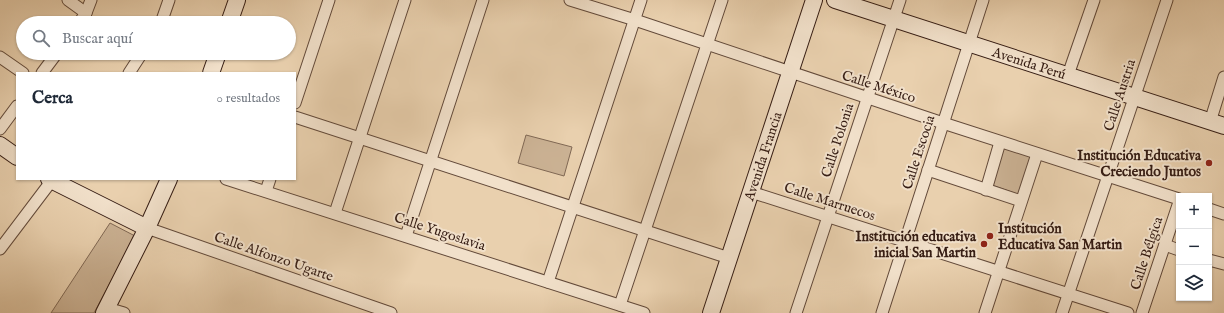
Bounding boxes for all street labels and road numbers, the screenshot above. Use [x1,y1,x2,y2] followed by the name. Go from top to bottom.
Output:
[989,43,1068,84] street label: Avenida Perú
[1100,56,1140,134] street label: Calle Austria
[839,67,918,107] street label: Calle México
[817,100,859,180] street label: Calle Polonia
[740,109,787,204] street label: Avenida Francia
[898,112,940,192] street label: Calle Escocia
[782,179,878,225] street label: Calle Marruecos
[392,209,489,255] street label: Calle Yugoslavia
[1127,213,1168,292] street label: Calle Bélgica
[212,228,336,286] street label: Calle Alfonzo Ugarte

